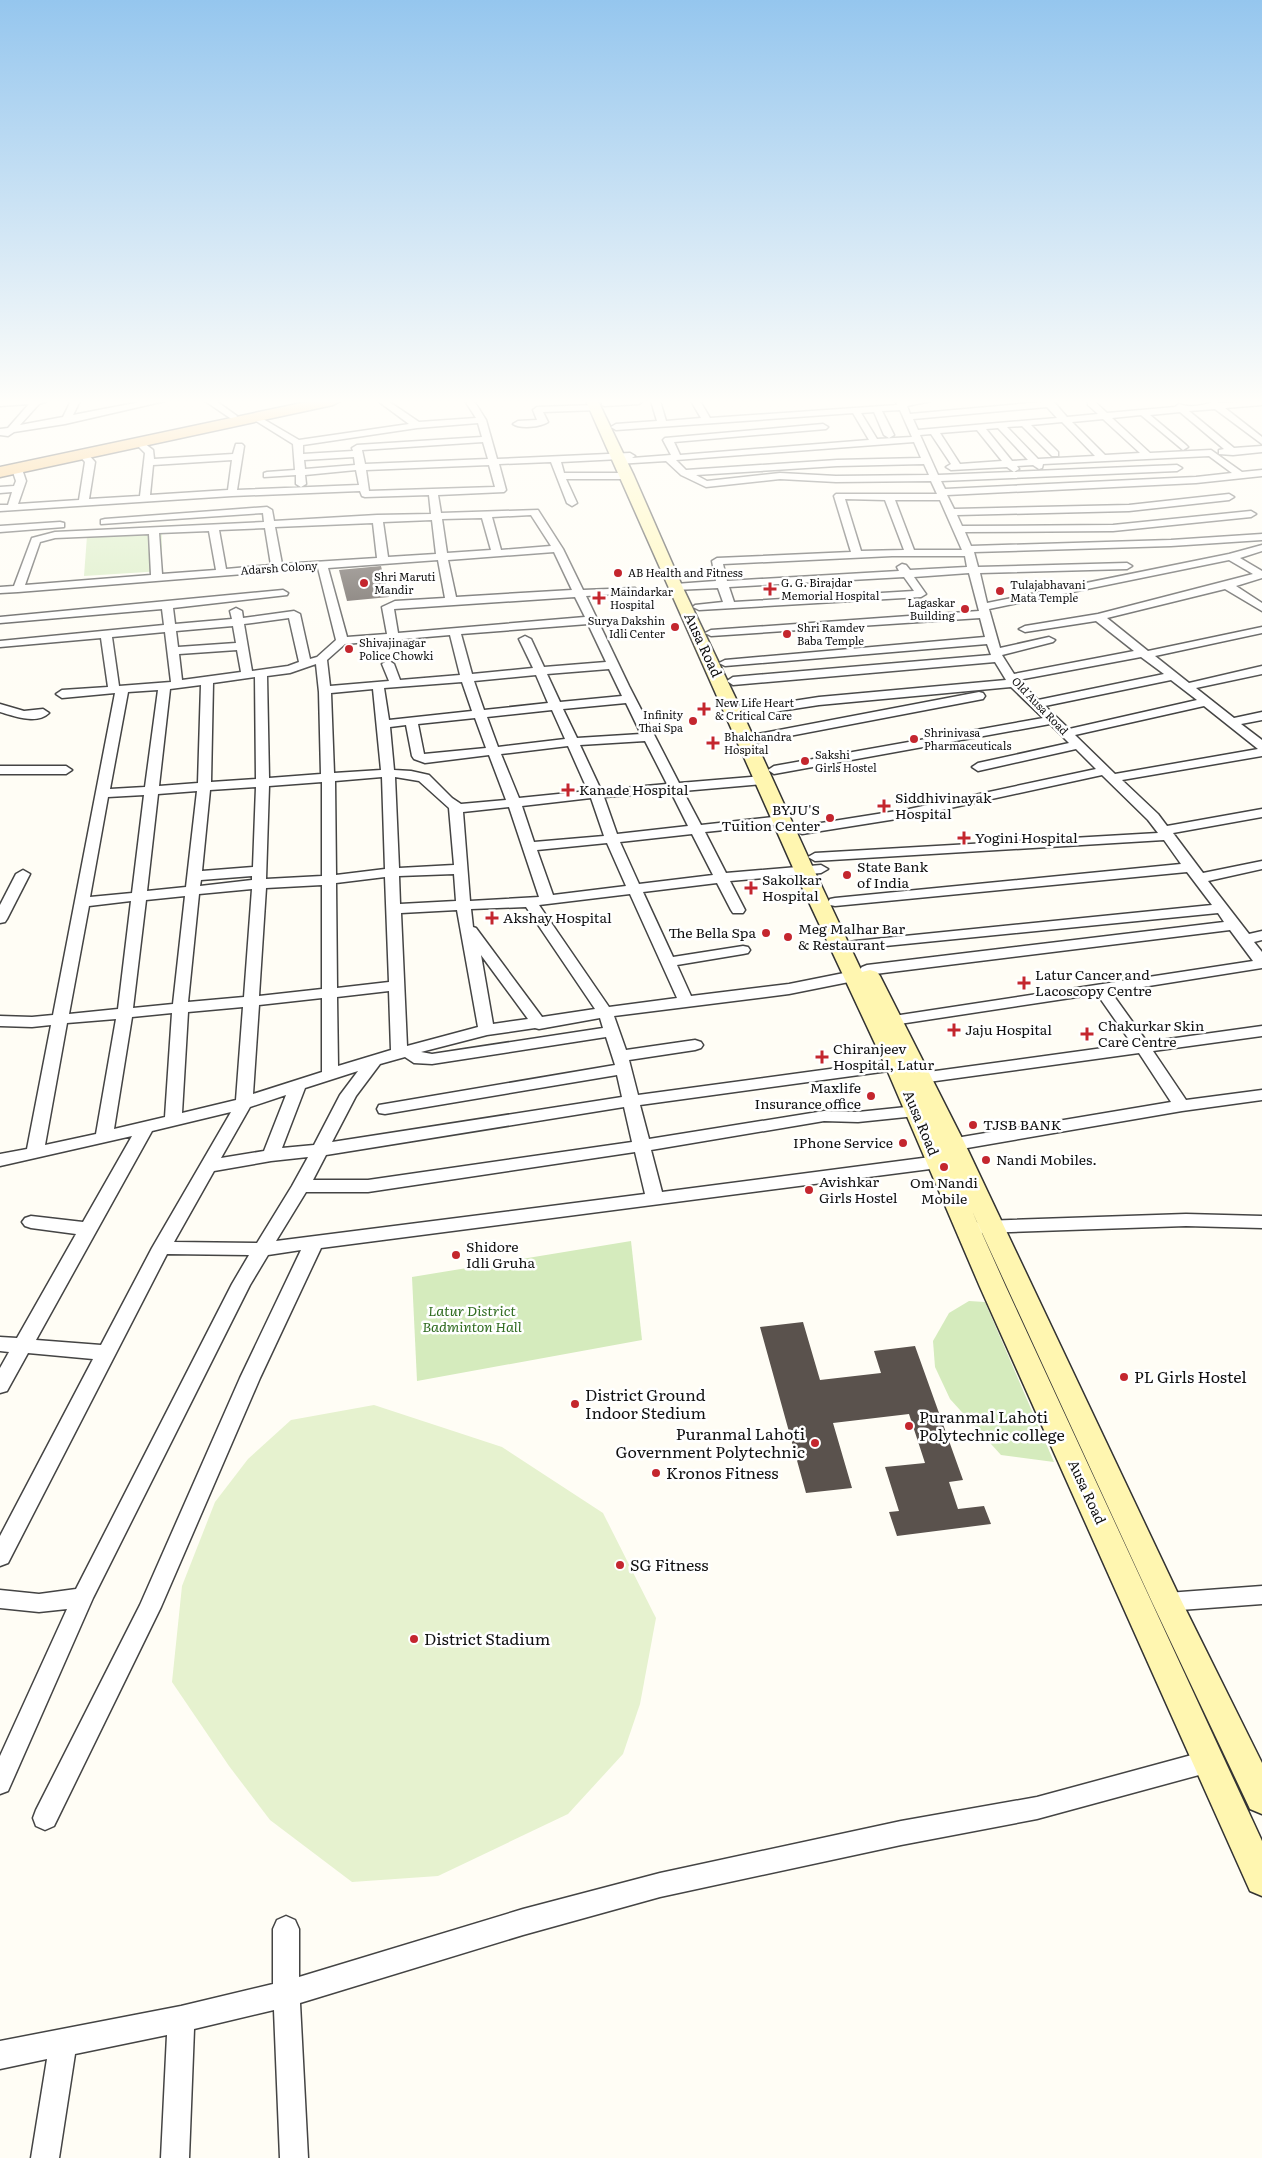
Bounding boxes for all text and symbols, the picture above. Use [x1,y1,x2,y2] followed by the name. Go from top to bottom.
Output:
[240,556,319,578] street label: Adarsh Colony
[628,564,743,580] place label: AB Health and Fitness
[612,567,624,579] marker: AB Health and Fitness
[374,568,436,597] place label: Shri Maruti Mandir
[781,574,880,603] place label: G. G. Birajdar Memorial Hospital
[1010,576,1086,605] place label: Tulajabhavani Mata Temple
[358,577,370,589] marker: Shri Maruti Mandir
[763,582,777,596] marker: G. G. Birajdar Memorial Hospital
[610,583,674,612] place label: Maindarkar Hospital
[994,585,1006,597] marker: Tulajabhavani Mata Temple
[592,591,606,605] marker: Maindarkar Hospital
[908,594,956,623] place label: Lagaskar Building
[959,603,971,615] marker: Lagaskar Building
[680,609,728,681] street label: Ausa Road
[588,612,666,641] place label: Surya Dakshin Idli Center
[797,619,865,648] place label: Shri Ramdev Baba Temple
[669,621,681,633] marker: Surya Dakshin Idli Center
[781,628,793,640] marker: Shri Ramdev Baba Temple
[359,634,434,663] place label: Shivajinagar Police Chowki
[343,643,355,655] marker: Shivajinagar Police Chowki
[1009,673,1073,738] street label: Old Ausa Road
[715,694,794,723] place label: New Life Heart & Critical Care
[697,702,711,716] marker: New Life Heart & Critical Care
[638,706,684,735] place label: Infinity Thai Spa
[687,715,699,727] marker: Infinity Thai Spa
[924,724,1011,753] place label: Shrinivasa Pharmaceuticals
[724,728,792,757] place label: Bhalchandra Hospital
[908,733,920,745] marker: Shrinivasa Pharmaceuticals
[706,736,720,750] marker: Bhalchandra Hospital
[815,746,877,775] place label: Sakshi Girls Hostel
[799,755,811,767] marker: Sakshi Girls Hostel
[579,779,689,799] place label: Kanade Hospital
[561,783,575,797] marker: Kanade Hospital
[895,787,992,823] place label: Siddhivinayak Hospital
[721,799,820,835] place label: BYJU'S Tuition Center
[877,799,891,813] marker: Siddhivinayak Hospital
[824,812,836,824] marker: BYJU'S Tuition Center
[975,827,1078,847] place label: Yogini Hospital
[957,831,971,845] marker: Yogini Hospital
[857,856,928,892] place label: State Bank of India
[762,869,822,905] place label: Sakolkar Hospital
[841,869,853,881] marker: State Bank of India
[744,881,758,895] marker: Sakolkar Hospital
[503,907,612,927] place label: Akshay Hospital
[485,911,499,925] marker: Akshay Hospital
[798,918,905,954] place label: Meg Malhar Bar & Restaurant
[668,922,756,942] place label: The Bella Spa
[760,927,772,939] marker: The Bella Spa
[782,931,794,943] marker: Meg Malhar Bar & Restaurant
[1035,964,1152,1000] place label: Latur Cancer and Lacoscopy Centre
[1017,976,1031,990] marker: Latur Cancer and Lacoscopy Centre
[1098,1015,1204,1051] place label: Chakurkar Skin Care Centre
[965,1019,1052,1039] place label: Jaju Hospital
[947,1023,961,1037] marker: Jaju Hospital
[1080,1027,1094,1041] marker: Chakurkar Skin Care Centre
[833,1038,934,1074] place label: Chiranjeev Hospital, Latur
[815,1050,829,1064] marker: Chiranjeev Hospital, Latur
[754,1077,861,1113] place label: Maxlife Insurance office
[899,1087,945,1159] street label: Ausa Road
[865,1090,877,1102] marker: Maxlife Insurance office
[983,1114,1062,1134] place label: TJSB BANK
[967,1119,979,1131] marker: TJSB BANK
[793,1132,893,1152] place label: IPhone Service
[897,1137,909,1149] marker: IPhone Service
[996,1149,1097,1169] place label: Nandi Mobiles.
[980,1154,992,1166] marker: Nandi Mobiles.
[938,1161,950,1173] marker: Om Nandi Mobile
[819,1171,898,1207] place label: Avishkar Girls Hostel
[910,1172,978,1208] place label: Om Nandi Mobile
[803,1184,815,1196] marker: Avishkar Girls Hostel
[466,1236,536,1272] place label: Shidore Idli Gruha
[450,1249,462,1261] marker: Shidore Idli Gruha
[422,1300,522,1336] park label: Latur District Badminton Hall
[1134,1364,1247,1388] place label: PL Girls Hostel
[1118,1371,1130,1383] marker: PL Girls Hostel
[585,1382,706,1424] place label: District Ground Indoor Stedium
[569,1398,581,1410] marker: District Ground Indoor Stedium
[919,1404,1065,1446] place label: Puranmal Lahoti Polytechnic college
[903,1420,915,1432] marker: Puranmal Lahoti Polytechnic college
[616,1421,805,1463] place label: Puranmal Lahoti Government Polytechnic
[809,1437,821,1449] marker: Puranmal Lahoti Government Polytechnic
[1064,1456,1112,1528] street label: Ausa Road
[666,1460,779,1484] place label: Kronos Fitness
[650,1467,662,1479] marker: Kronos Fitness
[630,1552,709,1576] place label: SG Fitness
[614,1559,626,1571] marker: SG Fitness
[424,1626,551,1650] place label: District Stadium
[408,1633,420,1645] marker: District Stadium

